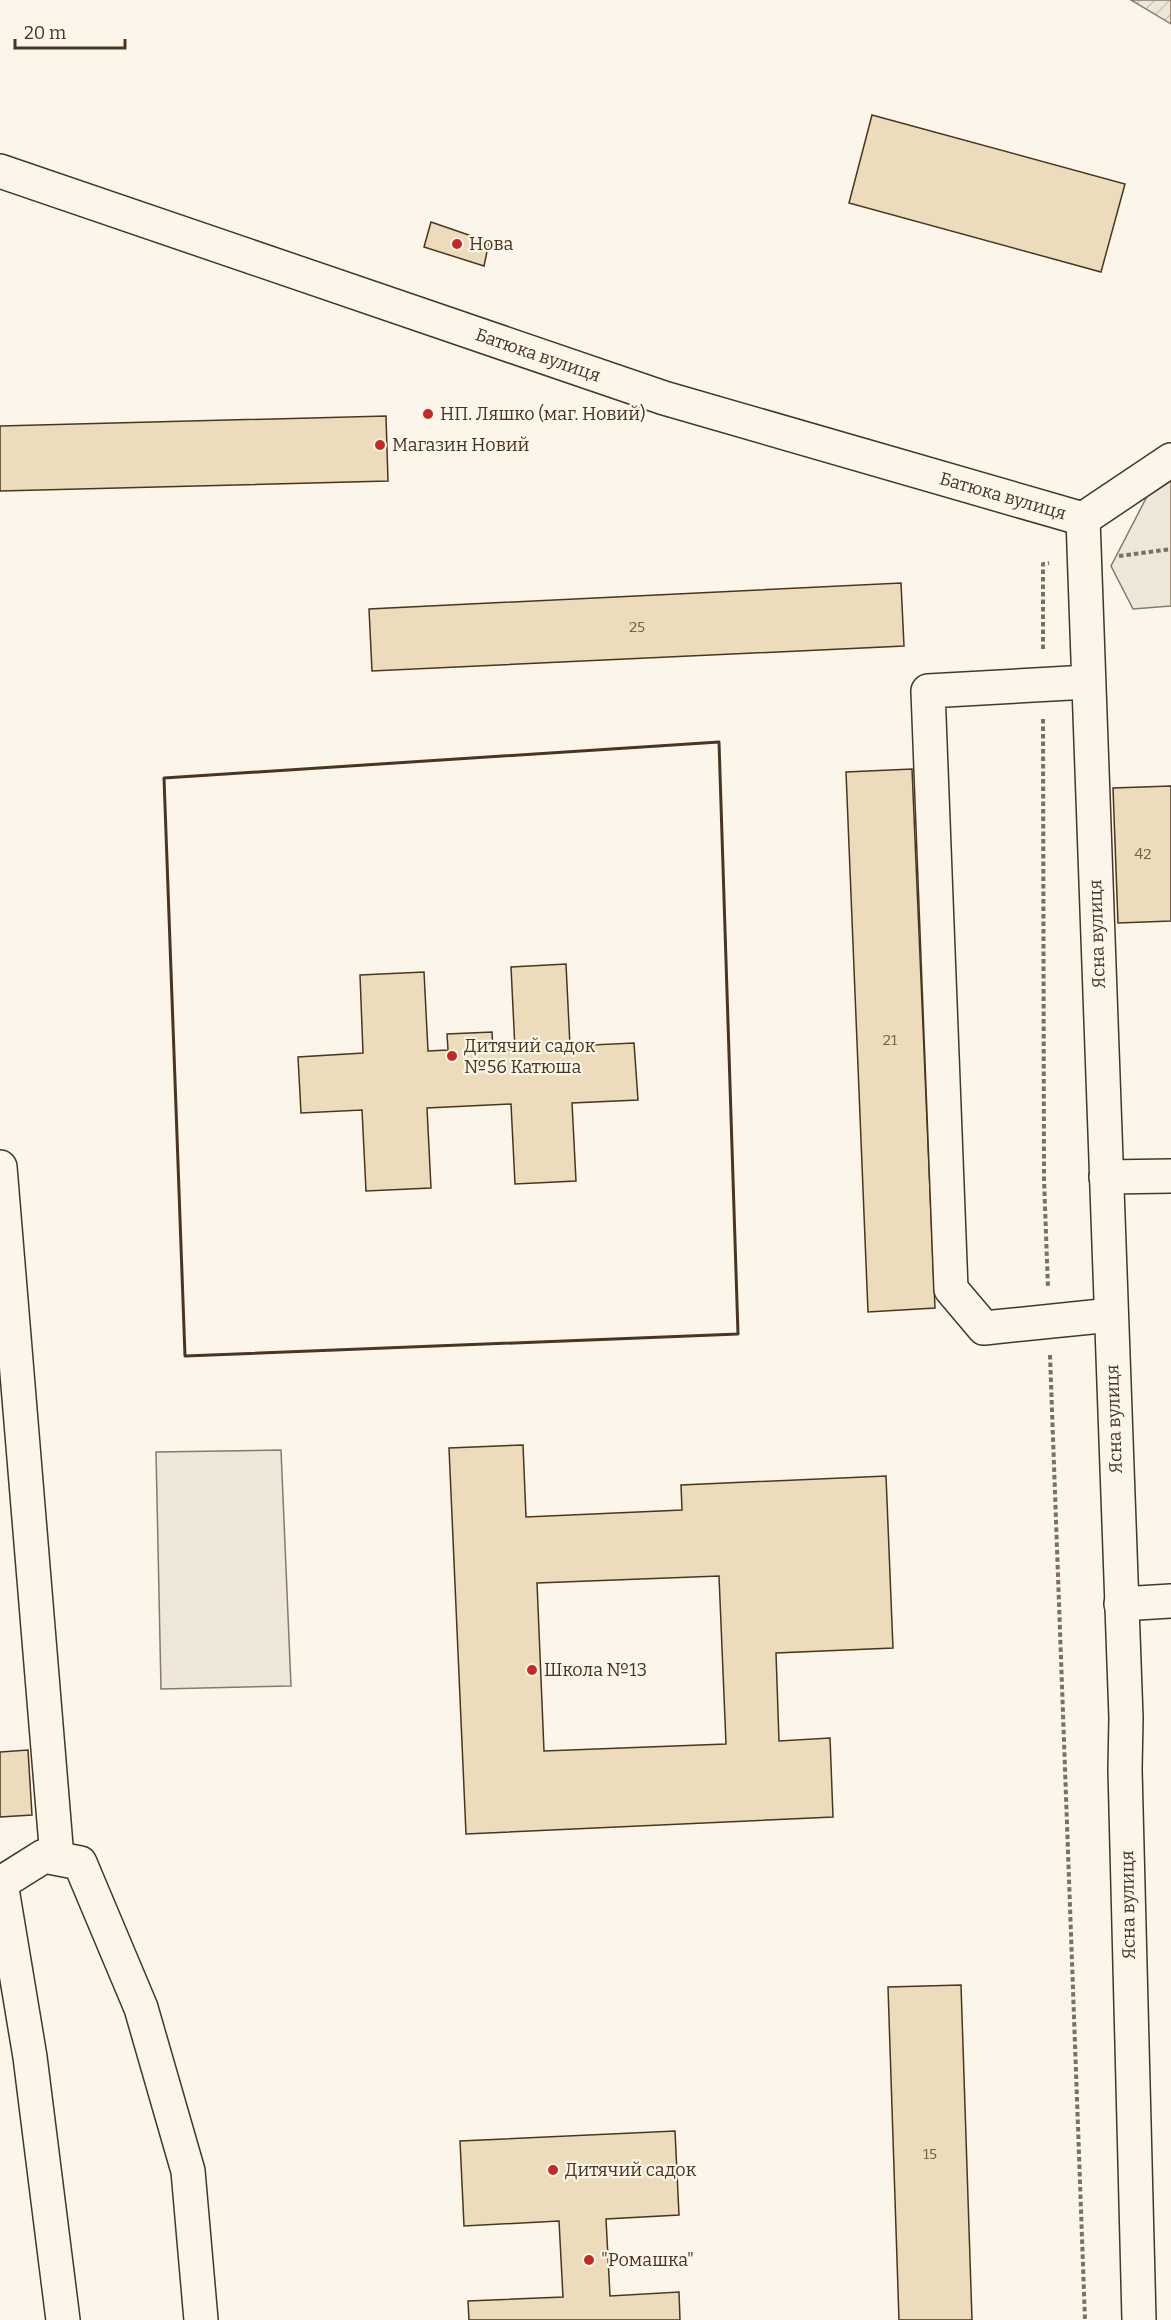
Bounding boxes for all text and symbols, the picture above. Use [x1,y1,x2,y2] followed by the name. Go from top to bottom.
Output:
[15,12,124,50] scale bar
[24,22,66,44] text: 20 m
[469,233,514,255] place label: Нова
[450,237,464,251] marker: Нова
[473,323,603,387] street label: Батюка вулиця
[440,403,646,425] place label: НП. Ляшко (маг. Новий)
[421,407,435,421] marker: НП. Ляшко (маг. Новий)
[392,434,530,456] place label: Магазин Новий
[373,438,387,452] marker: Магазин Новий
[937,467,1069,525] street label: Батюка вулиця
[629,618,645,636] house number: 25
[1135,845,1151,863] house number: 42
[1084,879,1110,989] street label: Ясна вулиця
[883,1031,897,1049] house number: 21
[464,1035,596,1078] place label: Дитячий садок №56 Катюша
[445,1049,459,1063] marker: Дитячий садок №56 Катюша
[1101,1364,1127,1474] street label: Ясна вулиця
[544,1659,647,1681] place label: Школа №13
[525,1663,539,1677] marker: Школа №13
[1116,1850,1140,1960] street label: Ясна вулиця
[923,2145,937,2163] house number: 15
[565,2159,697,2181] place label: Дитячий садок
[546,2163,560,2177] marker: Дитячий садок
[601,2249,694,2271] place label: "Ромашка"
[582,2253,596,2267] marker: "Ромашка"

